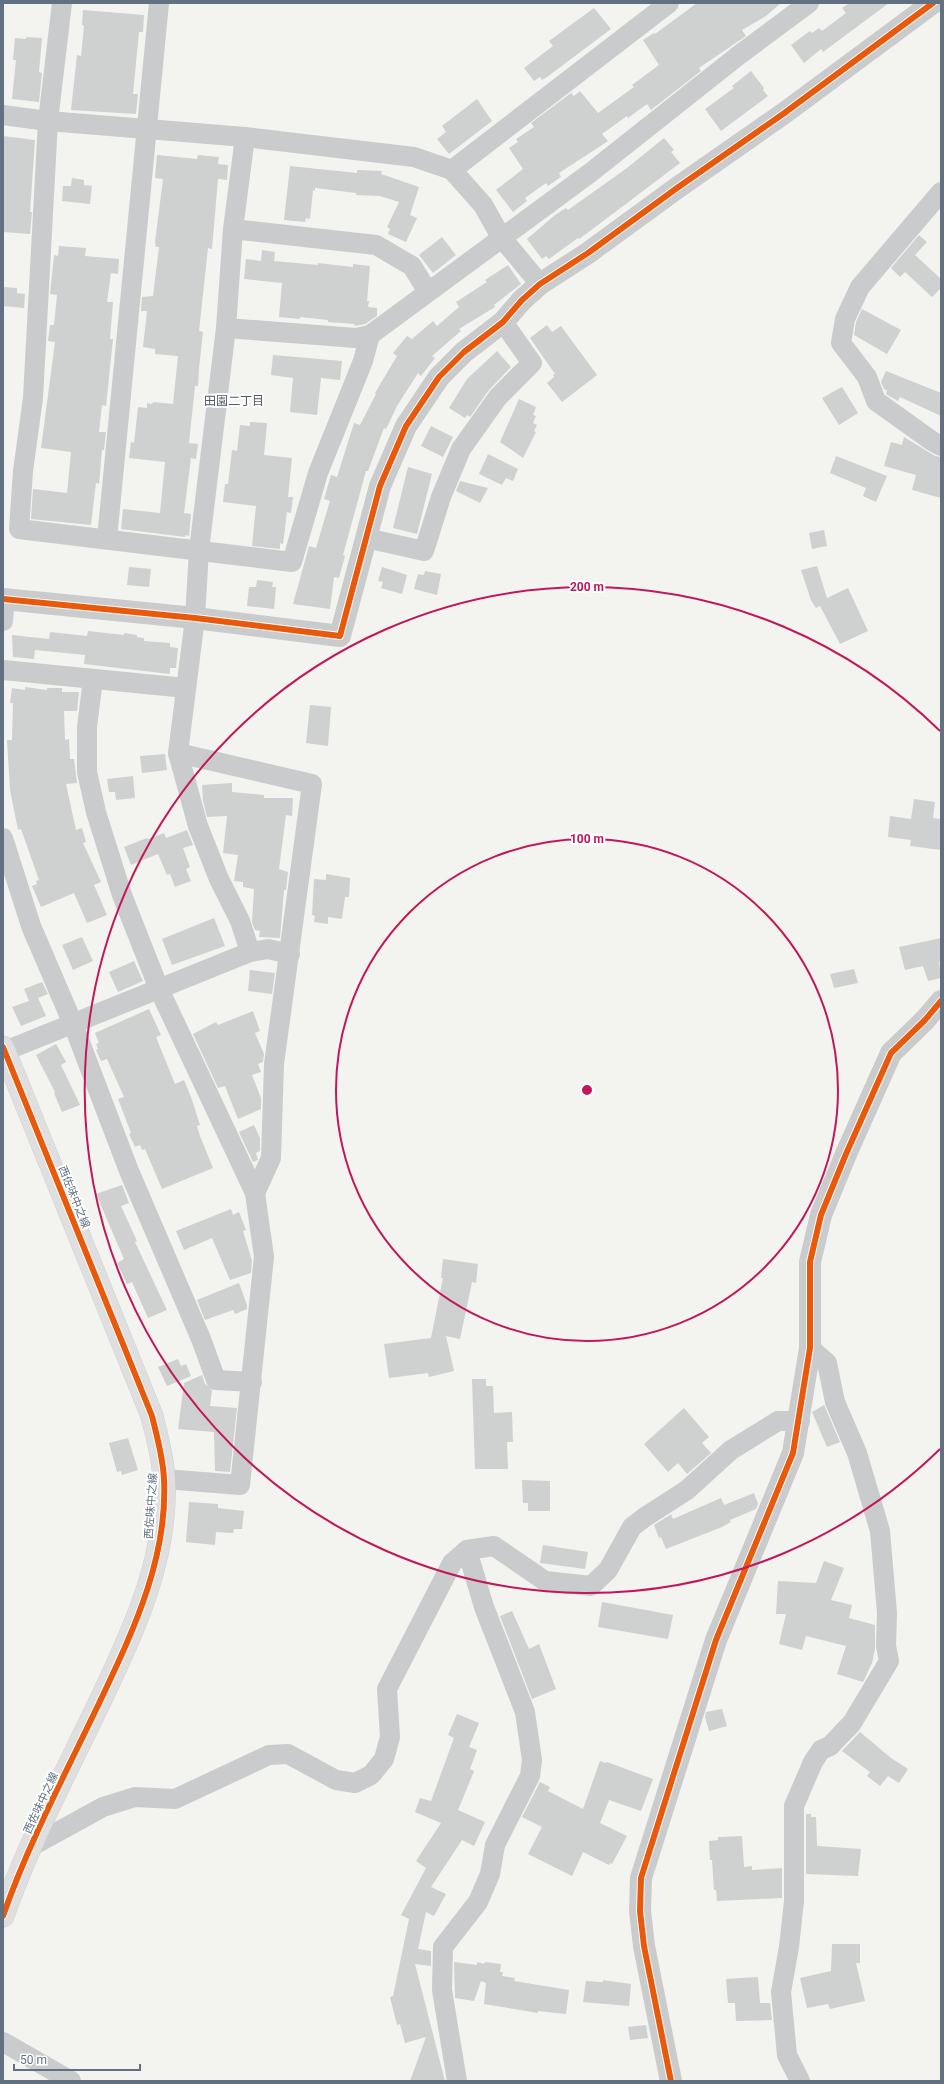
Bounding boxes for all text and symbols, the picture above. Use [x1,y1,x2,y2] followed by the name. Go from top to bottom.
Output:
[204,394,264,408] district label: 田園二丁目
[570,580,604,594] text: 200 m
[570,832,604,846] text: 100 m
[580,1083,594,1097] centre of rings
[56,1164,92,1230] street label: 西佐味中之線
[142,1473,160,1539] street label: 西佐味中之線
[21,1770,61,1836] street label: 西佐味中之線
[14,2046,140,2072] scale bar
[20,2053,47,2067] text: 50 m

